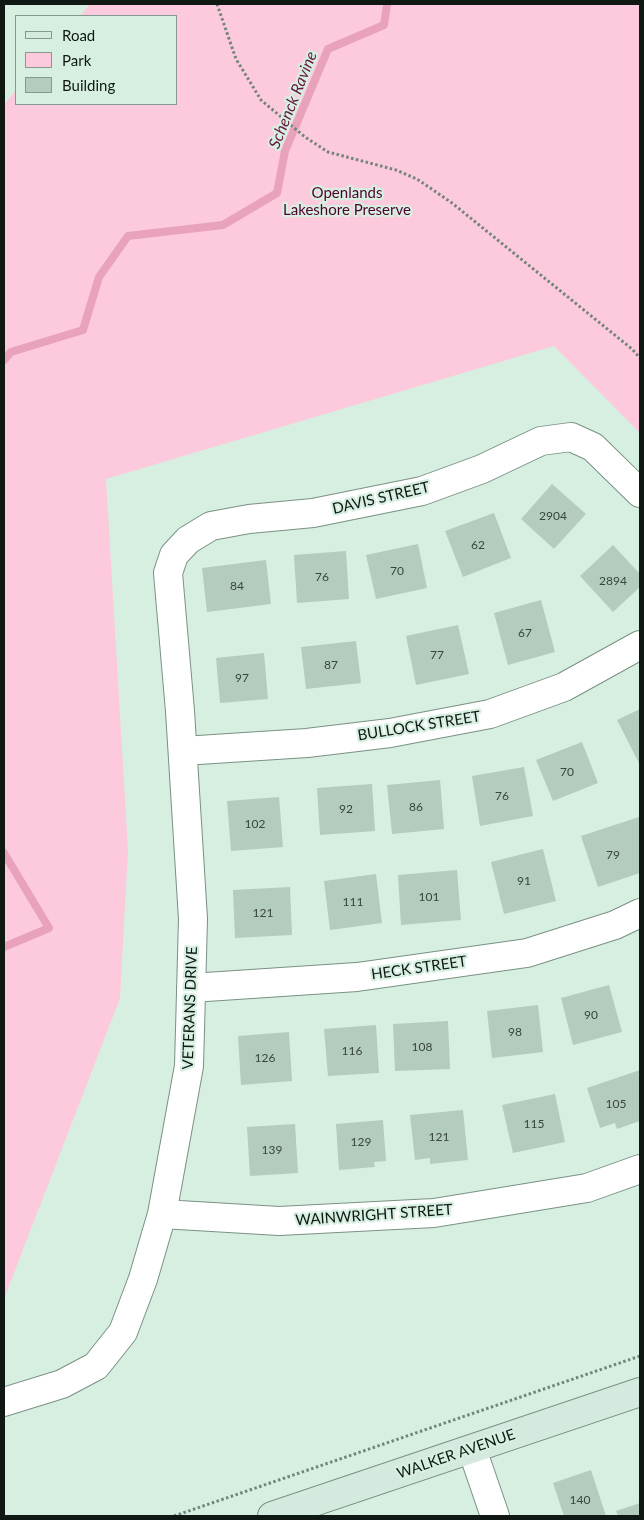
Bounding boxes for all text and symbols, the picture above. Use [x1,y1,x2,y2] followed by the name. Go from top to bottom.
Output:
[15,15,178,105] legend
[62,26,95,44] text: Road
[265,49,321,151] water label: Schenck Ravine
[62,51,91,69] text: Park
[62,76,115,94] text: Building
[283,184,411,219] park label: Openlands Lakeshore Preserve
[331,478,431,518] street label: DAVIS STREET
[539,509,567,523] house number: 2904
[471,538,485,552] house number: 62
[390,564,404,578] house number: 70
[315,570,329,584] house number: 76
[599,574,627,588] house number: 2894
[230,579,244,593] house number: 84
[518,626,532,640] house number: 67
[430,648,444,662] house number: 77
[324,658,338,672] house number: 87
[235,671,249,685] house number: 97
[356,707,482,745] street label: BULLOCK STREET
[560,765,574,779] house number: 70
[495,789,509,803] house number: 76
[409,800,423,814] house number: 86
[339,802,353,816] house number: 92
[245,817,265,831] house number: 102
[606,848,620,862] house number: 79
[517,874,531,888] house number: 91
[419,890,439,904] house number: 101
[343,895,363,909] house number: 111
[253,906,273,920] house number: 121
[179,946,201,1070] street label: VETERANS DRIVE
[370,952,468,984] street label: HECK STREET
[584,1008,598,1022] house number: 90
[508,1025,522,1039] house number: 98
[412,1040,432,1054] house number: 108
[342,1044,362,1058] house number: 116
[255,1051,275,1065] house number: 126
[606,1097,626,1111] house number: 105
[524,1117,544,1131] house number: 115
[429,1130,449,1144] house number: 121
[351,1135,371,1149] house number: 129
[262,1143,282,1157] house number: 139
[295,1201,453,1229] street label: WAINWRIGHT STREET
[394,1425,518,1483] street label: WALKER AVENUE
[570,1493,590,1507] house number: 140

